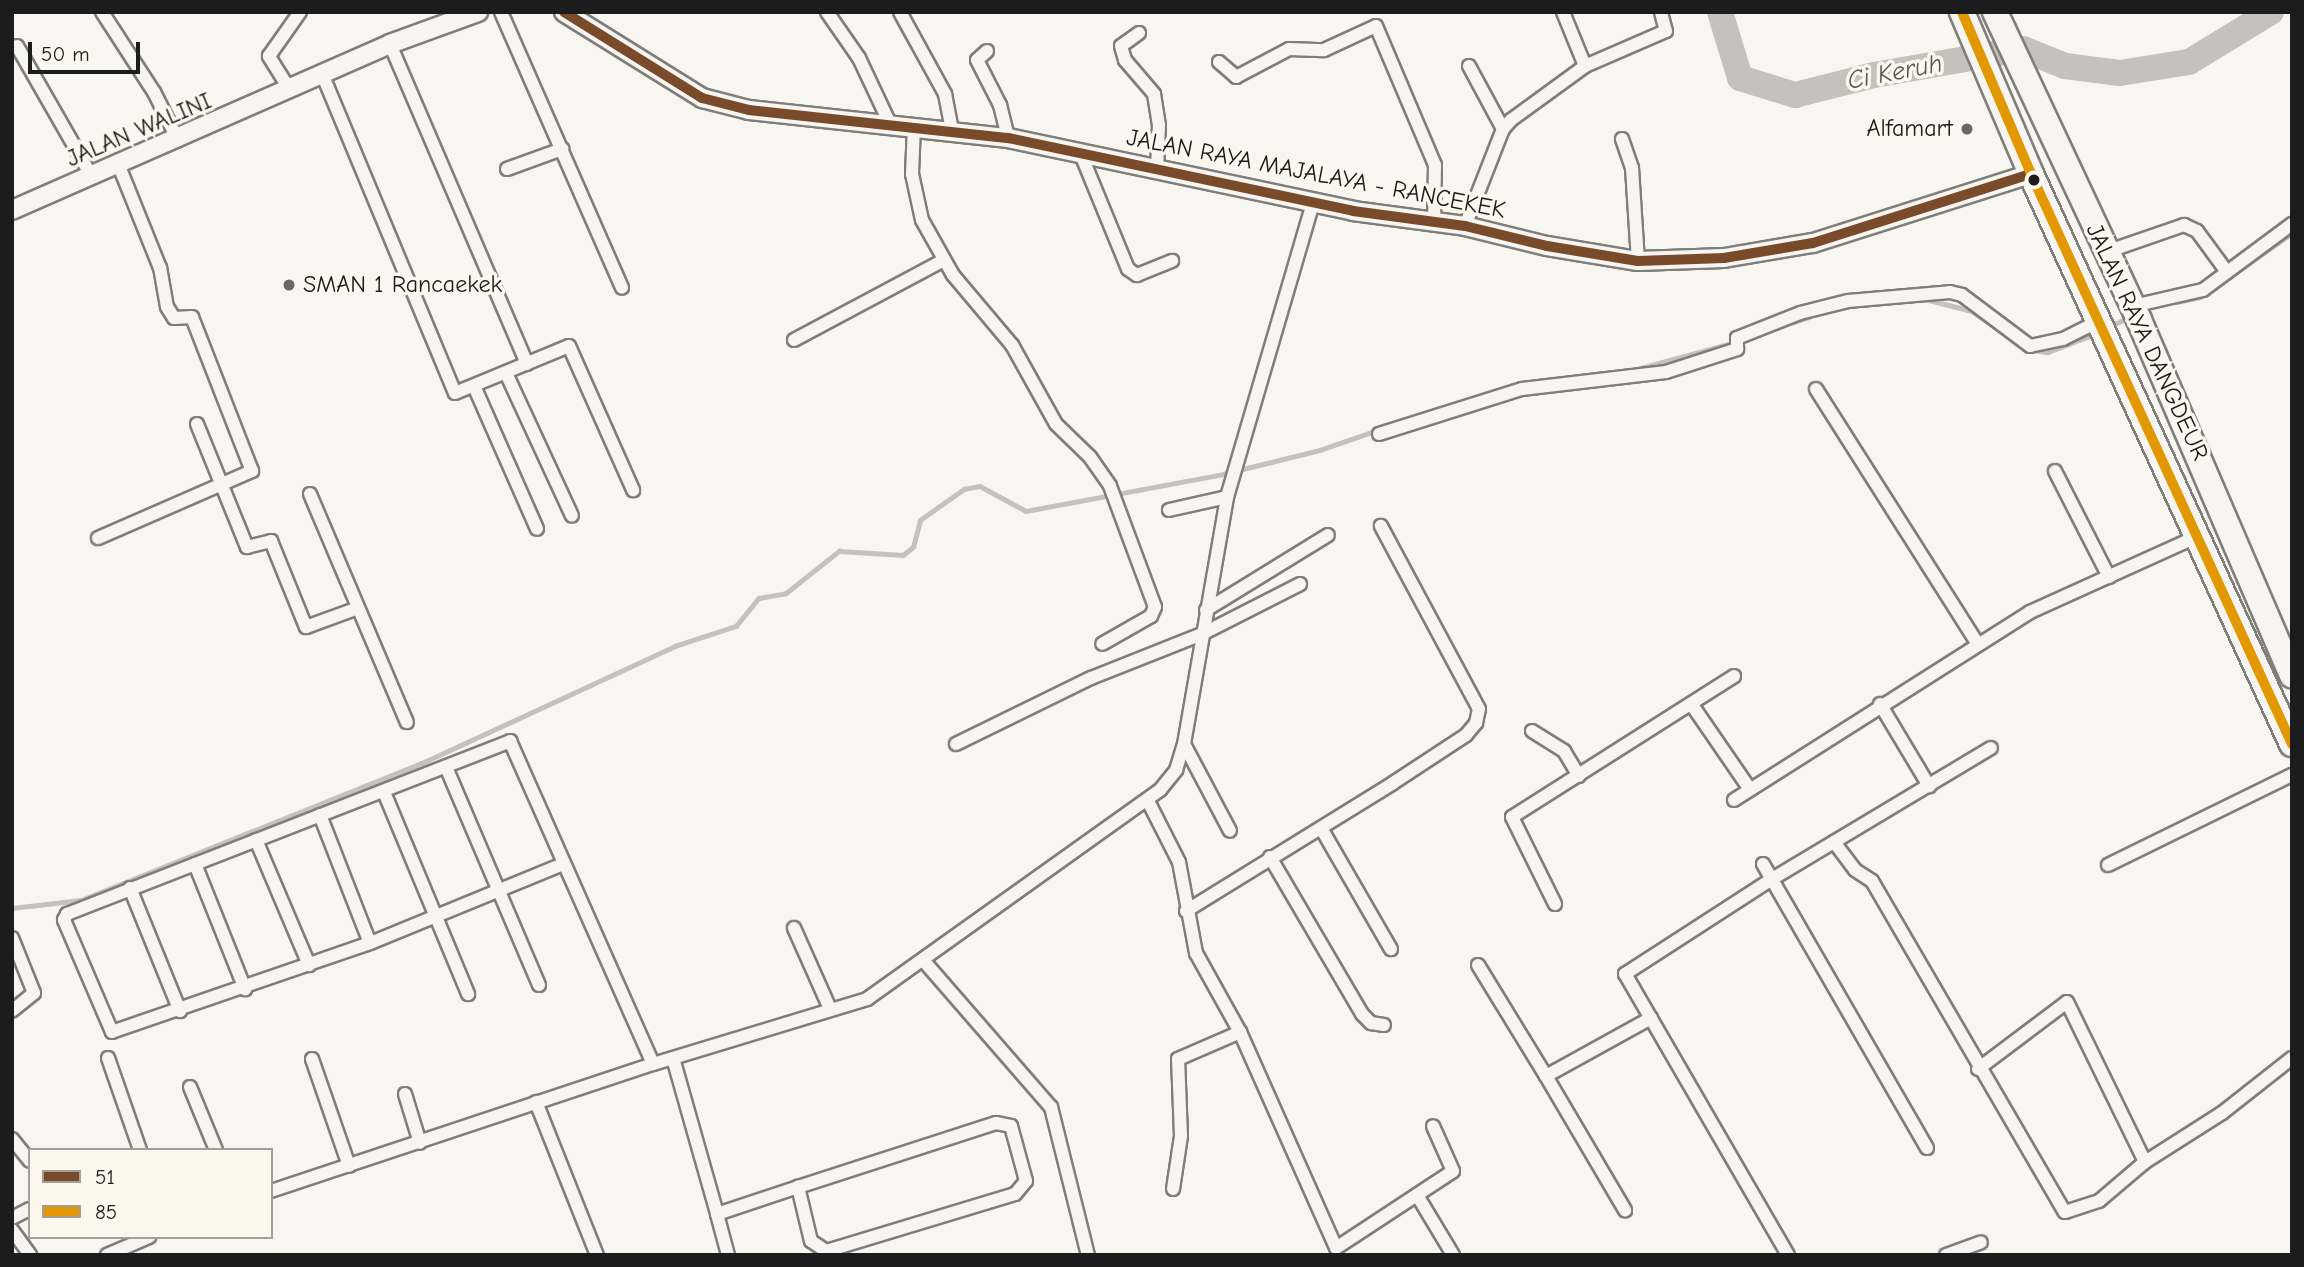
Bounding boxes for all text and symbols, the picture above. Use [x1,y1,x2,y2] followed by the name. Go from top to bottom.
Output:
[32,28,144,72] scale bar
[41,42,90,66] text: 50 m
[1845,49,1945,97] water label: Ci Keruh
[62,87,216,173] street label: JALAN WALINI
[1867,115,1953,143] place label: Alfamart
[1959,121,1975,137] marker: Alfamart
[1124,123,1508,225] street label: JALAN RAYA MAJALAYA - RANCEKEK
[2027,173,2041,187] unlabelled marker
[2079,219,2215,465] street label: JALAN RAYA DANGDEUR
[303,271,502,299] place label: SMAN 1 Rancaekek
[281,277,297,293] marker: SMAN 1 Rancaekek
[28,1148,273,1239] legend
[95,1165,115,1189] text: 51
[95,1200,117,1224] text: 85

